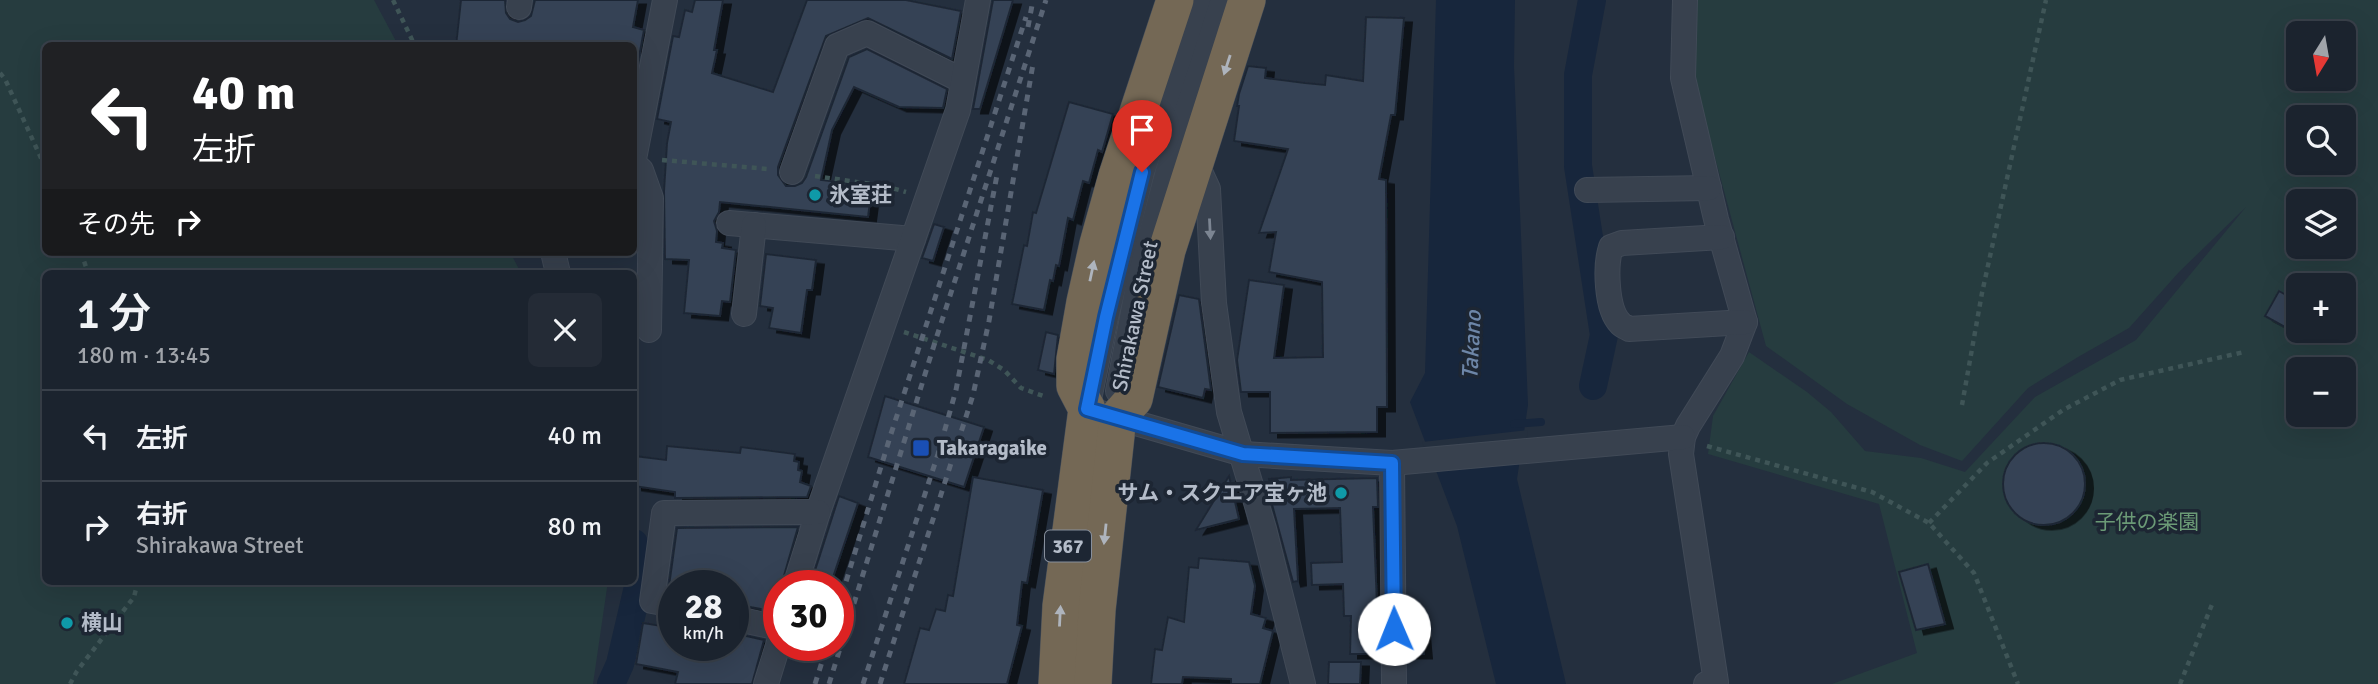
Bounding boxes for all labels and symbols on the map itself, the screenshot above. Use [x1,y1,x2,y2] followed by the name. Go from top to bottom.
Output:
[2286,21,2356,91] north arrow
[1222,55,1232,76] one-way arrow
[1112,100,1172,172] pin
[829,182,892,208] place label: 氷室荘
[807,187,823,203] marker: 氷室荘
[1205,218,1216,240] one-way arrow
[1106,239,1164,393] street label: Shirakawa Street
[1087,260,1098,282] one-way arrow
[1455,309,1488,380] water label: Takano
[937,435,1047,461] place label: Takaragaike
[911,438,931,458] marker: Takaragaike
[1117,480,1327,506] place label: サム・スクエア宝ヶ池
[1333,485,1349,501] marker: サム・スクエア宝ヶ池
[2095,509,2200,535] park label: 子供の楽園
[1100,523,1111,545] one-way arrow
[1045,530,1091,562] road number: 367
[763,570,854,661] speed limit sign: 30
[1357,592,1431,666] position arrow
[1055,605,1066,627] one-way arrow
[81,610,123,636] place label: 横山
[59,615,75,631] marker: 横山

